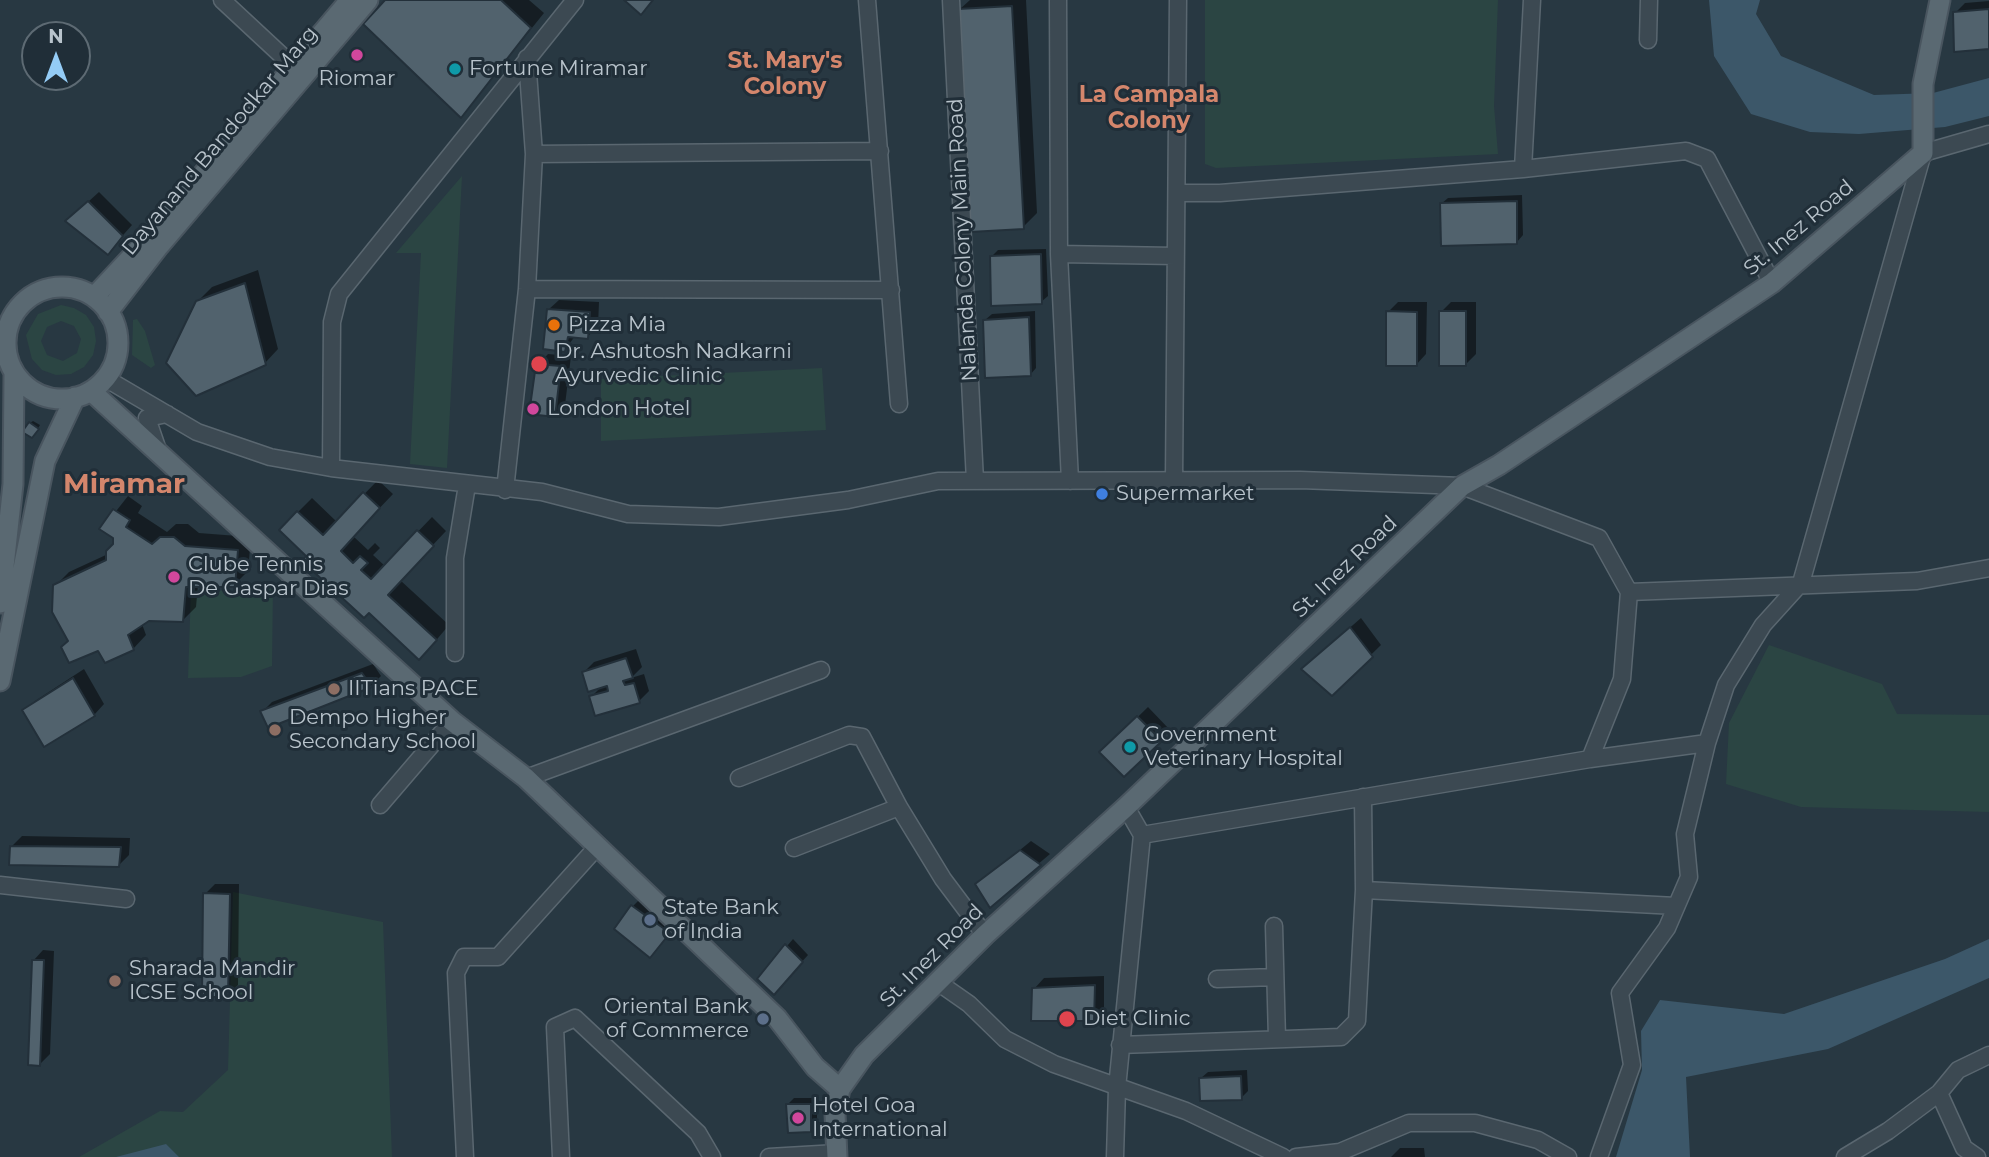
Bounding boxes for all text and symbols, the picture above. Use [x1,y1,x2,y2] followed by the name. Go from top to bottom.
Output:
[21,21,91,91] north arrow
[117,21,323,261] street label: Dayanand Bandodkar Marg
[48,25,64,48] text: N
[349,47,365,63] marker: Riomar
[728,47,842,101] district label: St. Mary's Colony
[469,56,648,82] place label: Fortune Miramar
[447,61,463,77] marker: Fortune Miramar
[318,66,396,92] place label: Riomar
[1079,81,1219,135] district label: La Campala Colony
[943,98,983,382] street label: Nalanda Colony Main Road
[1739,175,1859,281] street label: St. Inez Road
[568,312,666,338] place label: Pizza Mia
[546,317,562,333] marker: Pizza Mia
[555,339,792,389] place label: Dr. Ashutosh Nadkarni Ayurvedic Clinic
[529,354,549,374] marker: Dr. Ashutosh Nadkarni Ayurvedic Clinic
[547,396,690,422] place label: London Hotel
[525,401,541,417] marker: London Hotel
[63,468,185,502] district label: Miramar
[1116,481,1254,507] place label: Supermarket
[1094,486,1110,502] marker: Supermarket
[1287,511,1403,623] street label: St. Inez Road
[188,552,349,602] place label: Clube Tennis De Gaspar Dias
[166,569,182,585] marker: Clube Tennis De Gaspar Dias
[348,676,479,702] place label: IITians PACE
[326,681,342,697] marker: IITians PACE
[289,705,476,755] place label: Dempo Higher Secondary School
[267,722,283,738] marker: Dempo Higher Secondary School
[1144,722,1343,772] place label: Government Veterinary Hospital
[1122,739,1138,755] marker: Government Veterinary Hospital
[664,895,779,945] place label: State Bank of India
[875,899,989,1013] street label: St. Inez Road
[642,912,658,928] marker: State Bank of India
[129,956,296,1006] place label: Sharada Mandir ICSE School
[107,973,123,989] marker: Sharada Mandir ICSE School
[604,994,749,1044] place label: Oriental Bank of Commerce
[1083,1006,1191,1032] place label: Diet Clinic
[1057,1009,1077,1029] marker: Diet Clinic
[755,1011,771,1027] marker: Oriental Bank of Commerce
[812,1093,948,1143] place label: Hotel Goa International
[790,1110,806,1126] marker: Hotel Goa International

